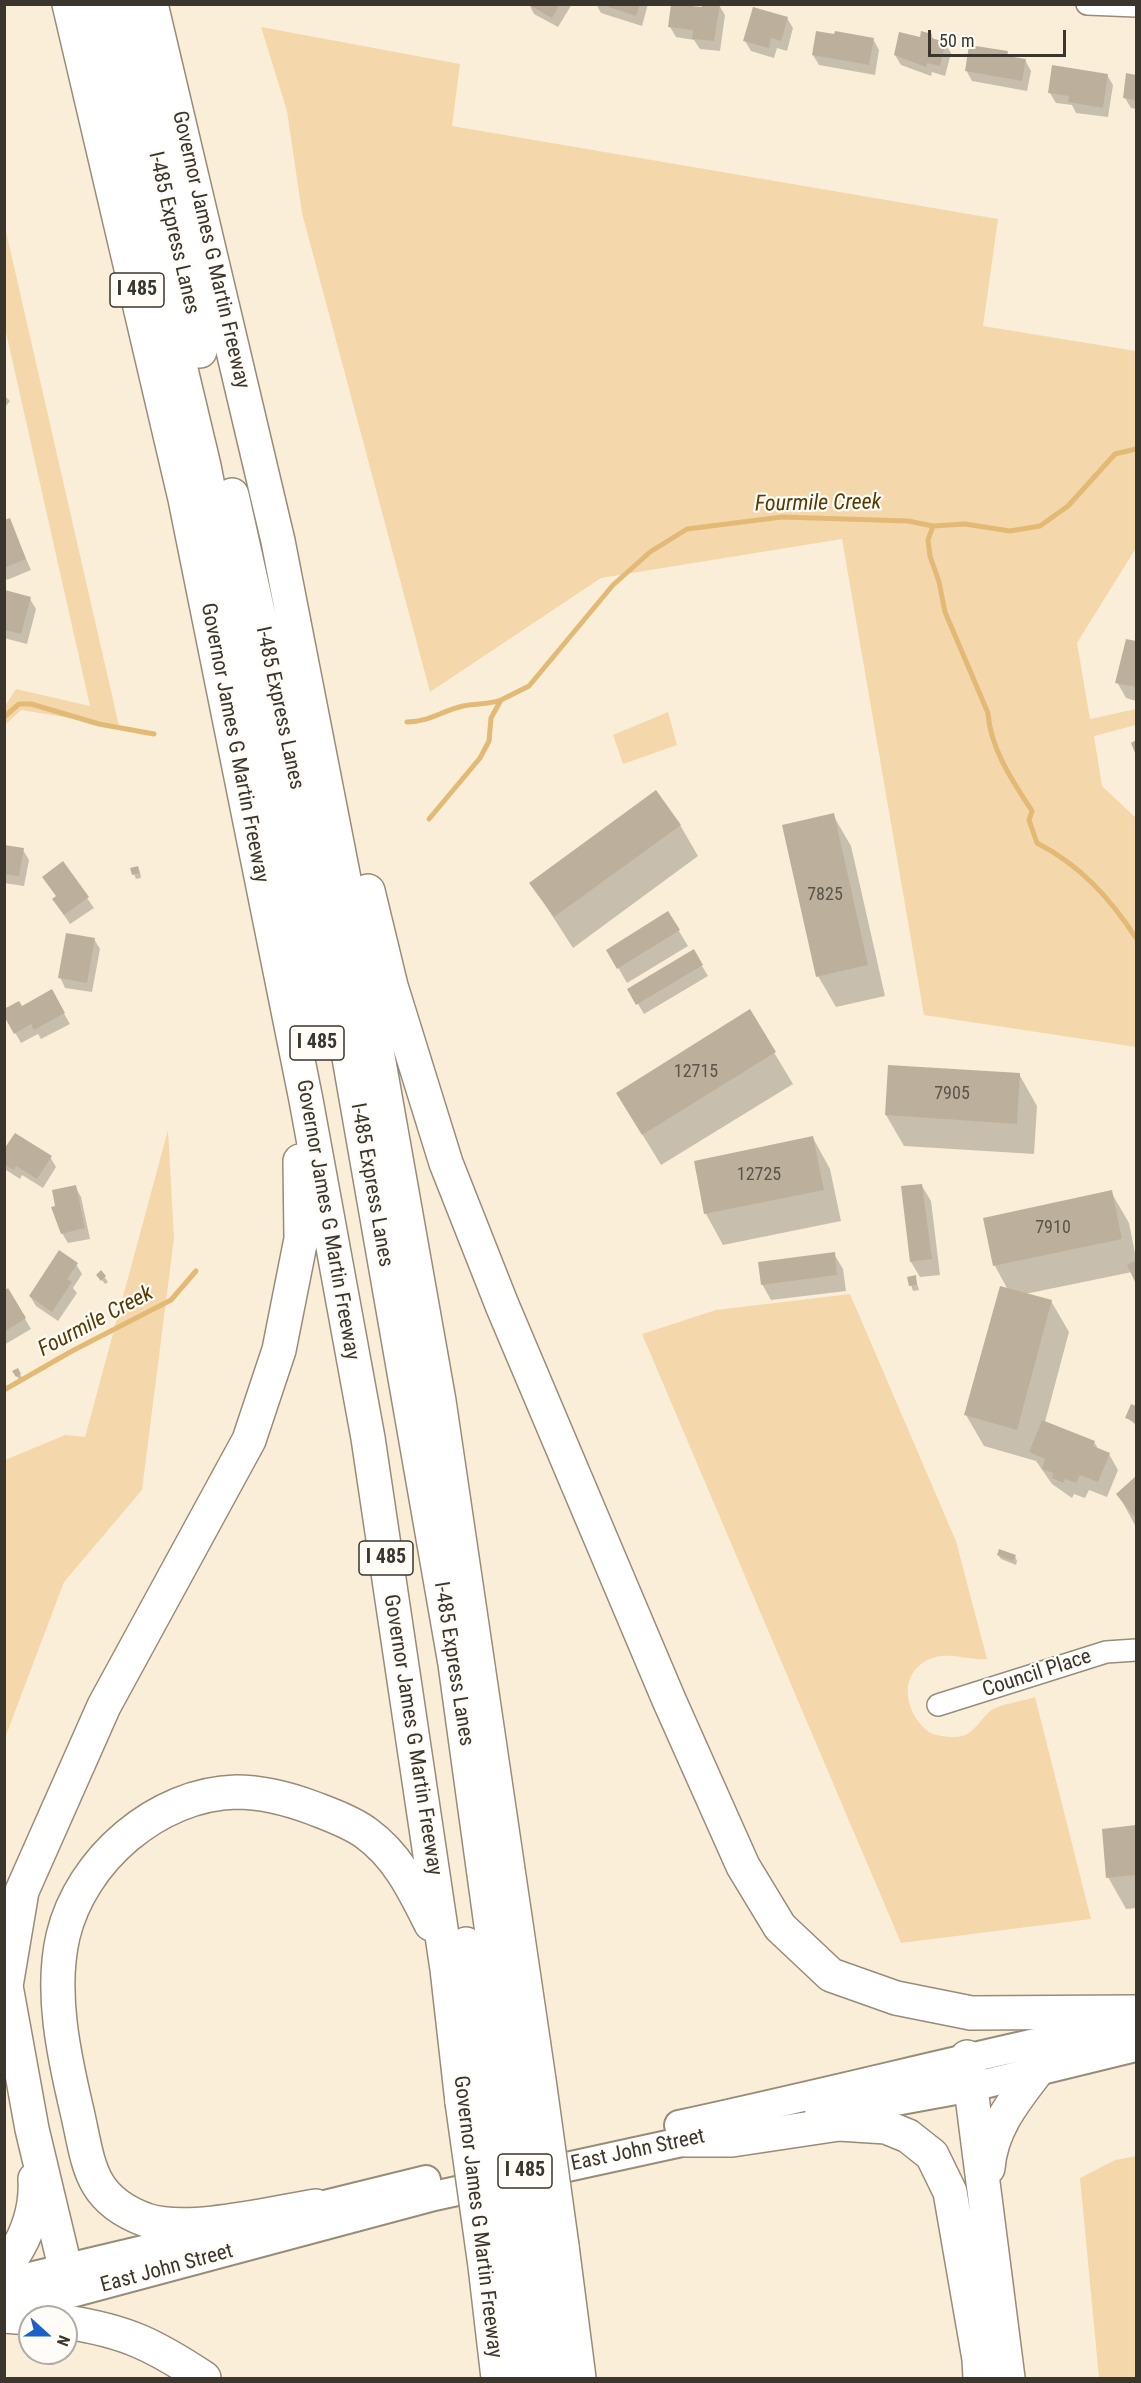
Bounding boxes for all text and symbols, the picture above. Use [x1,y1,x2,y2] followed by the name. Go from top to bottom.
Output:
[931,18,1069,56] scale bar
[939,30,974,51] text: 50 m
[166,109,254,391] street label: Governor James G Martin Freeway
[142,149,204,317] street label: I-485 Express Lanes
[110,273,164,307] road number: I 485
[755,490,881,518] water label: Fourmile Creek
[195,601,273,885] street label: Governor James G Martin Freeway
[249,624,309,792] street label: I-485 Express Lanes
[807,884,843,906] house number: 7825
[290,1026,344,1060] road number: I 485
[674,1061,718,1083] house number: 12715
[290,1078,364,1362] street label: Governor James G Martin Freeway
[934,1083,970,1105] house number: 7905
[344,1101,398,1269] street label: I-485 Express Lanes
[737,1164,781,1186] house number: 12725
[1035,1217,1071,1239] house number: 7910
[34,1281,158,1363] water label: Fourmile Creek
[359,1541,413,1575] road number: I 485
[428,1580,478,1748] street label: I-485 Express Lanes
[377,1593,447,1877] street label: Governor James G Martin Freeway
[979,1645,1095,1703] street label: Council Place
[447,2074,507,2360] street label: Governor James G Martin Freeway
[569,2125,707,2177] street label: East John Street
[498,2154,552,2188] road number: I 485
[98,2239,236,2299] street label: East John Street
[18,2305,78,2365] north arrow
[53,2333,74,2349] text: N

